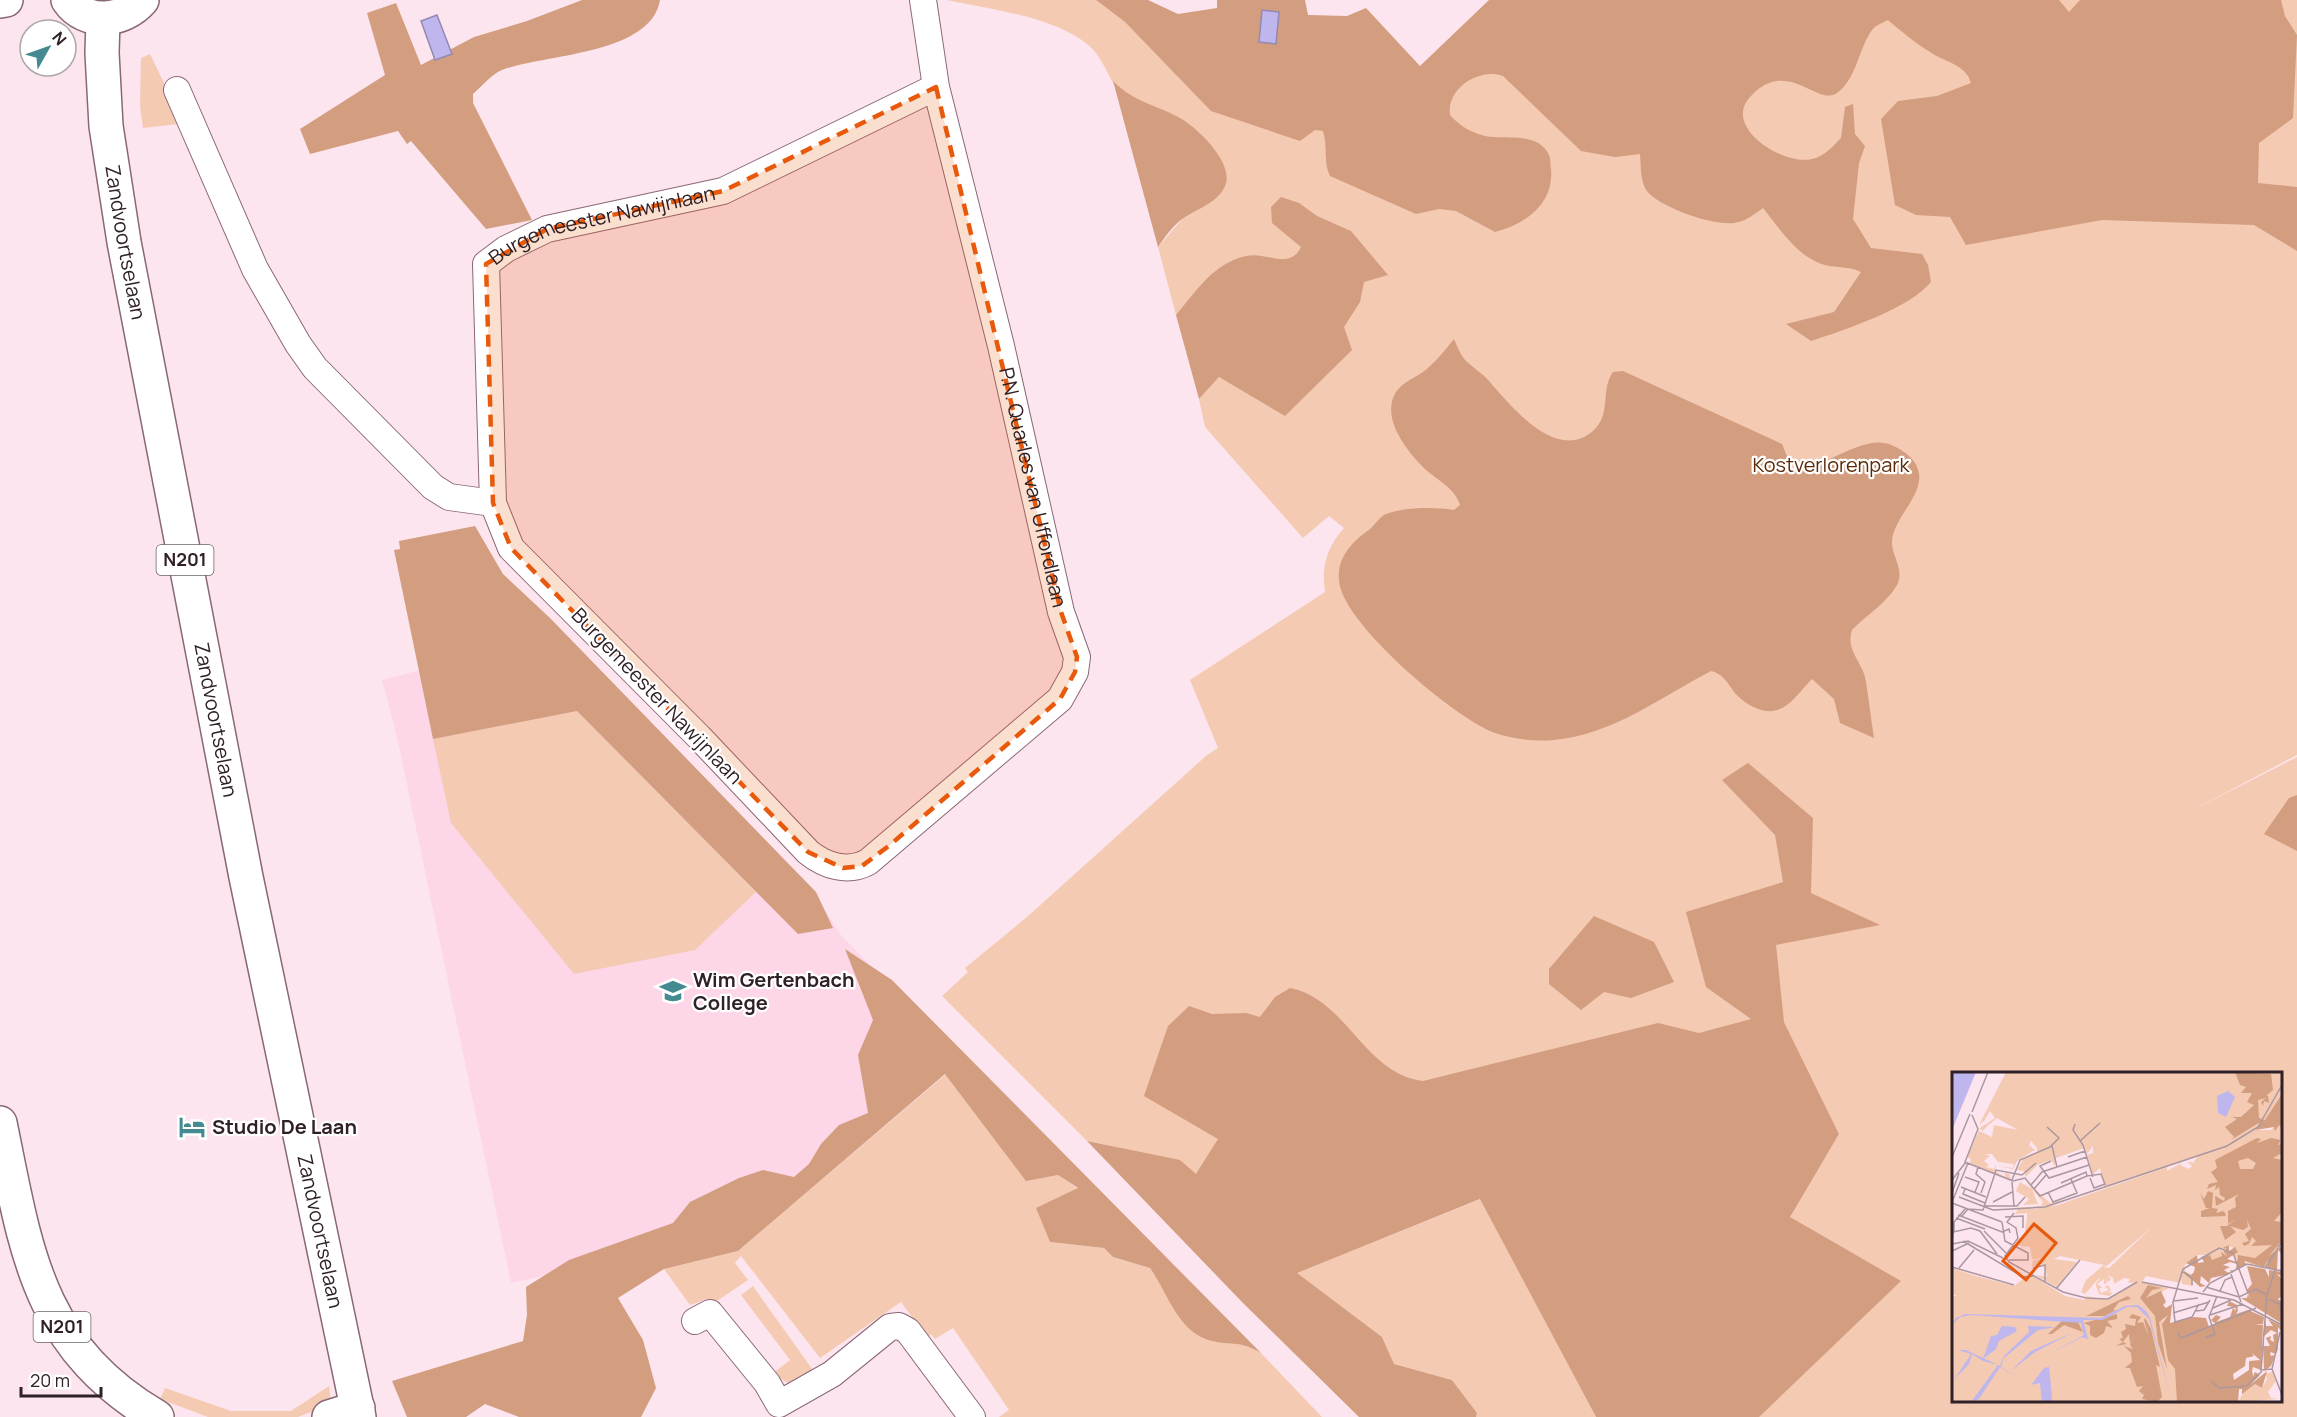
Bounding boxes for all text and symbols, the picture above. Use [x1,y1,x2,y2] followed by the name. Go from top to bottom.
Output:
[18,18,78,78] north arrow
[47,27,72,50] text: N
[99,163,153,322] street label: Zandvoortselaan
[483,179,718,270] street label: Burgemeester Nawijnlaan
[993,365,1074,610] street label: P.N. Quarles van Uffordlaan
[1753,451,1910,478] park label: Kostverlorenpark
[156,545,213,575] road number: N201
[566,602,749,790] street label: Burgemeester Nawijnlaan
[188,640,244,799] street label: Zandvoortselaan
[693,966,855,1016] place label: Wim Gertenbach College
[658,976,688,1006] school or university icon: Wim Gertenbach College
[1952,1072,2282,1402] inset map
[177,1112,207,1142] hotel icon: Studio De Laan
[212,1113,357,1140] place label: Studio De Laan
[291,1152,350,1311] street label: Zandvoortselaan
[34,1312,90,1342] road number: N201
[21,1360,100,1398] scale bar
[30,1368,70,1392] text: 20 m

